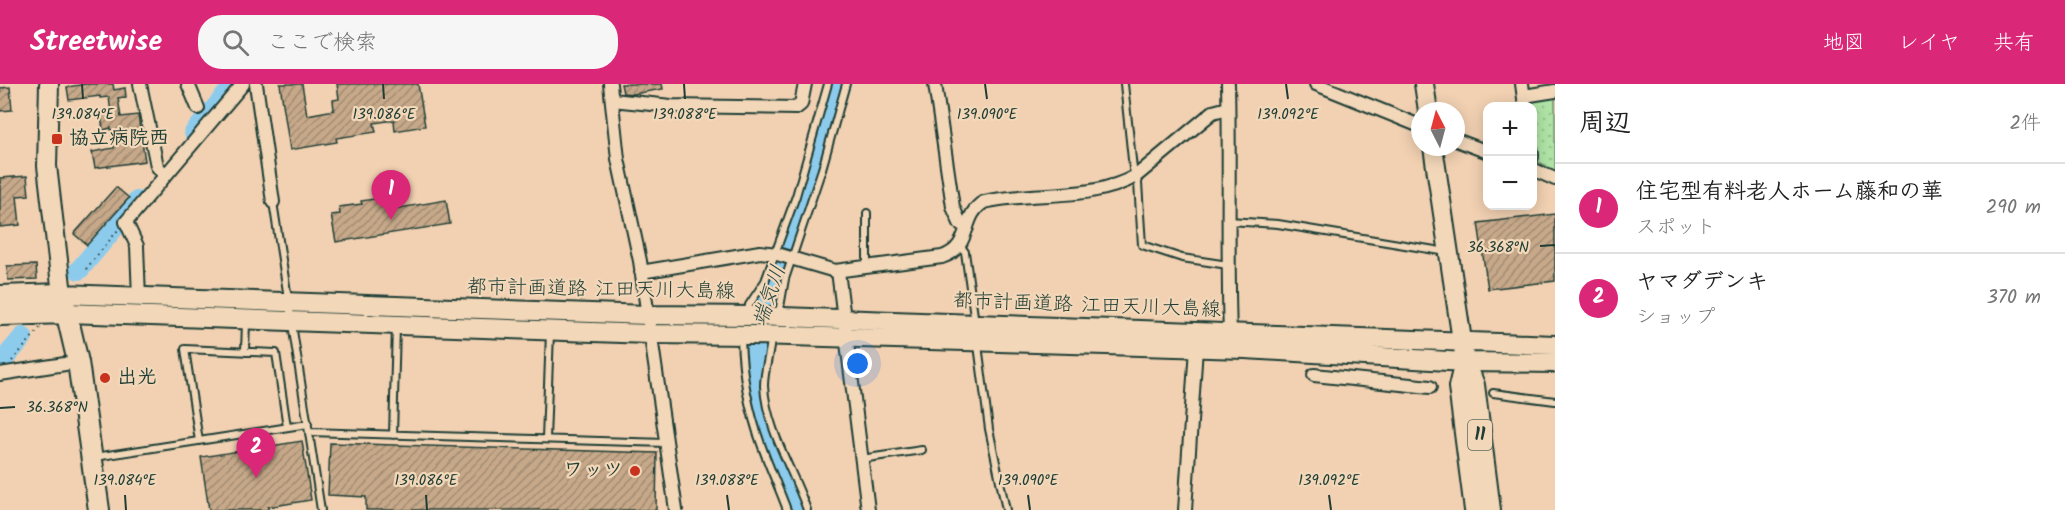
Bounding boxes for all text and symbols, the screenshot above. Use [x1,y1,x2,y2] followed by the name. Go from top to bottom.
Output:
[198,15,618,69] search box
[30,20,162,65] text: Streetwise
[219,26,252,59] icon: search
[267,26,377,61] text: ここで検索
[1823,27,1865,60] text: 地図
[1898,27,1960,60] text: レイヤ
[1993,27,2035,60] text: 共有
[1411,102,1465,156] north arrow
[1483,102,1537,210] map controls
[1483,102,1537,156] button: +
[52,103,116,127] text: 139.084°E
[353,103,417,127] text: 139.086°E
[653,103,718,127] text: 139.088°E
[957,103,1018,127] text: 139.090°E
[1257,103,1320,127] text: 139.092°E
[1579,103,1631,145] text: 周辺
[2009,108,2041,140] text: 2件
[69,123,169,155] place label: 協立病院西
[50,132,64,146] marker: 協立病院西
[1483,156,1537,210] button: −
[372,170,410,220] pin: 1
[1636,175,1943,210] text: 住宅型有料老人ホーム藤和の華
[1595,192,1602,224] text: 1
[1986,192,2041,224] text: 290 m
[1636,212,1716,244] text: スポット
[1467,236,1529,260] text: 36.368°N
[744,261,796,331] water label: 端気川
[1636,265,1768,300] text: ヤマダデンキ
[467,272,735,308] street label: 都市計画道路 江田天川大島線
[1593,282,1604,314] text: 2
[1986,282,2041,314] text: 370 m
[953,285,1221,327] street label: 都市計画道路 江田天川大島線
[1636,302,1715,334] text: ショップ
[843,349,872,378] your location
[117,362,157,394] place label: 出光
[98,371,112,385] marker: 出光
[26,396,88,420] text: 36.368°N
[1468,420,1492,450] road number: 11
[236,428,276,478] pin: 2
[563,455,623,487] place label: ワッツ
[628,464,642,478] marker: ワッツ
[94,469,158,493] text: 139.084°E
[395,469,459,493] text: 139.086°E
[695,469,760,493] text: 139.088°E
[998,469,1059,493] text: 139.090°E
[1298,469,1361,493] text: 139.092°E

